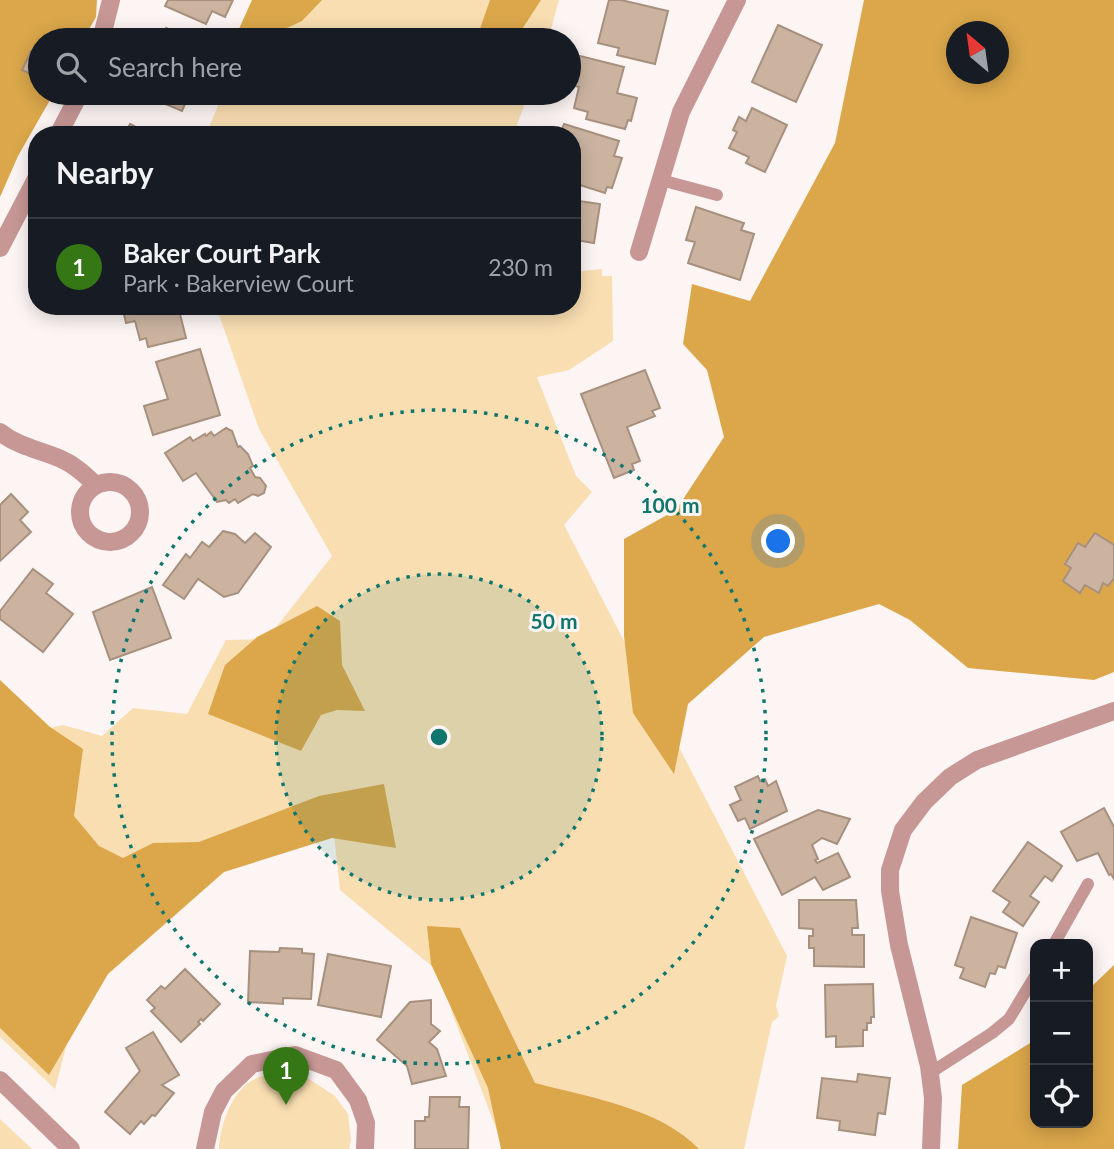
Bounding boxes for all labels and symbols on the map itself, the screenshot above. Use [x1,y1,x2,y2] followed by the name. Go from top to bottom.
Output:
[946,21,1009,84] north arrow
[640,492,700,517] text: 100 m
[761,524,795,558] your location
[530,608,578,633] text: 50 m
[427,725,451,749] centre of rings
[263,1047,309,1105] pin: 1

